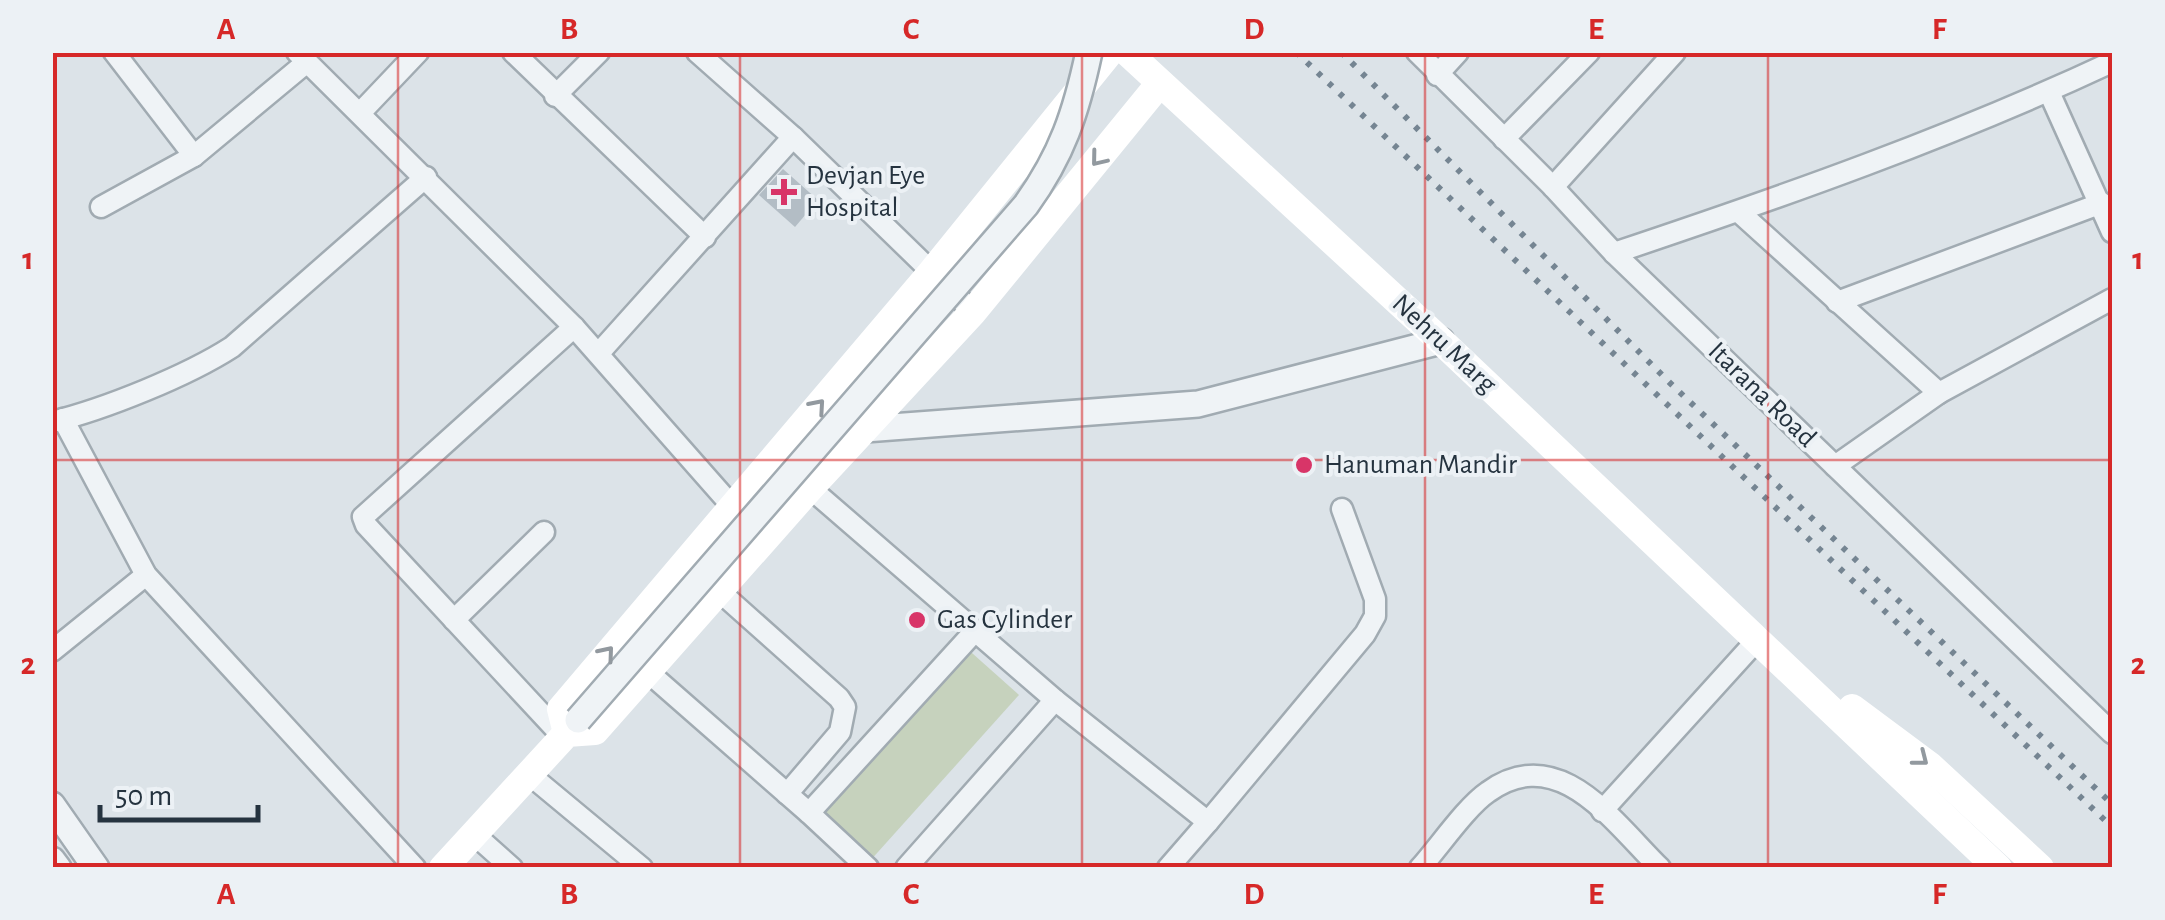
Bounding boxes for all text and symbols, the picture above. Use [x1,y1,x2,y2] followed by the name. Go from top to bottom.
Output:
[216,13,236,45] text: A
[560,13,578,45] text: B
[903,13,920,45] text: C
[1244,13,1265,45] text: D
[1588,13,1604,45] text: E
[1932,13,1948,45] text: F
[1092,147,1110,165] one-way arrow
[806,162,925,222] place label: Devjan Eye Hospital
[771,179,797,205] marker: Devjan Eye Hospital
[22,243,34,275] text: 1
[2132,243,2144,275] text: 1
[1387,289,1502,399] street label: Nehru Marg
[1703,337,1821,453] street label: Itarana Road
[806,399,824,417] one-way arrow
[1324,451,1517,479] place label: Hanuman Mandir
[1293,454,1315,476] marker: Hanuman Mandir
[937,606,1072,634] place label: Gas Cylinder
[906,609,928,631] marker: Gas Cylinder
[596,647,614,665] one-way arrow
[20,648,36,680] text: 2
[2130,648,2146,680] text: 2
[1909,747,1927,765] one-way arrow
[100,760,258,822] scale bar
[115,781,172,811] text: 50 m
[216,878,236,910] text: A
[560,878,578,910] text: B
[903,878,920,910] text: C
[1244,878,1265,910] text: D
[1588,878,1604,910] text: E
[1932,878,1948,910] text: F

